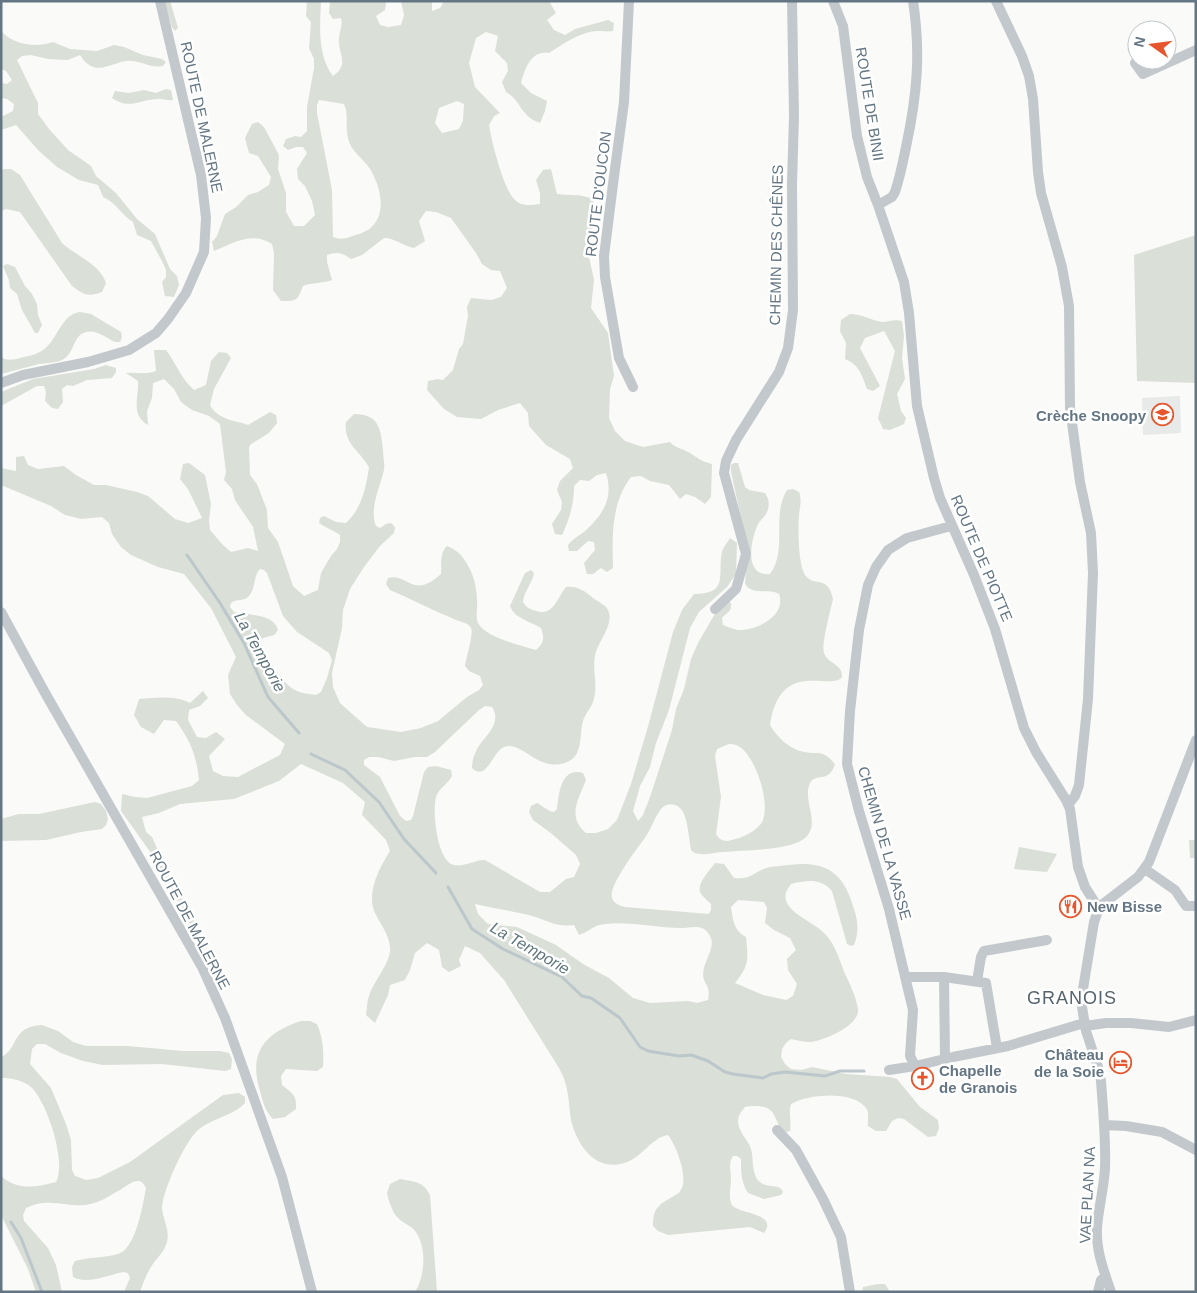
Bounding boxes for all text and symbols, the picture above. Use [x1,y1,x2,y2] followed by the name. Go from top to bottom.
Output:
[1127,20,1177,70] north arrow
[1130,35,1148,49] text: N
[178,40,226,194] street label: ROUTE DE MALERNE
[853,46,887,162] street label: ROUTE DE BINII
[582,130,614,258] street label: ROUTE D'OUCON
[766,164,786,326] street label: CHEMIN DES CHÊNES
[1150,403,1174,427] school or university icon: Crèche Snoopy
[1036,407,1147,424] place label: Crèche Snoopy
[948,492,1016,624] street label: ROUTE DE PIOTTE
[231,609,289,695] water label: La Temporie
[855,764,915,922] street label: CHEMIN DE LA VASSE
[146,848,234,992] street label: ROUTE DE MALERNE
[1059,894,1083,918] restaurant icon: New Bisse
[1087,898,1162,915] place label: New Bisse
[487,919,573,977] water label: La Temporie
[1027,988,1117,1008] district label: GRANOIS
[1034,1046,1104,1080] place label: Château de la Soie
[1108,1051,1132,1075] hotel icon: Château de la Soie
[939,1062,1017,1096] place label: Chapelle de Granois
[911,1067,935,1091] church icon: Chapelle de Granois
[1076,1146,1098,1244] street label: VAE PLAN NA

